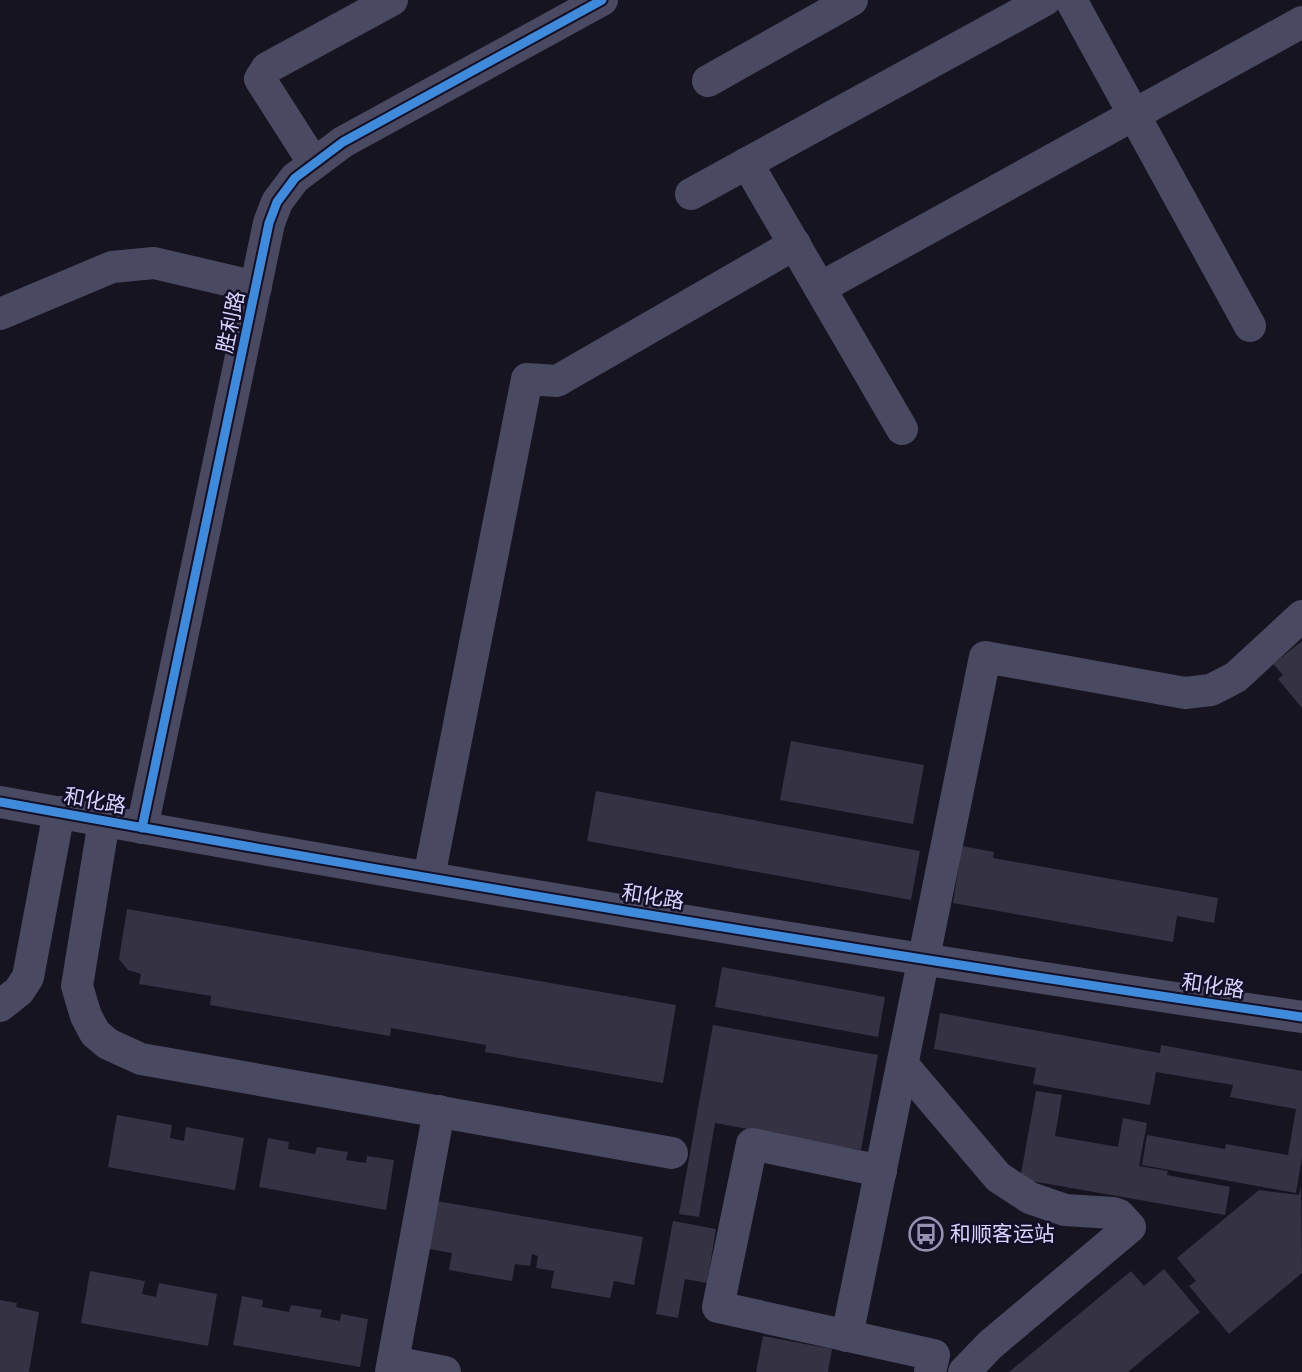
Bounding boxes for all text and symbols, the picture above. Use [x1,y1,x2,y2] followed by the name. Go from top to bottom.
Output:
[212,288,250,356] street label: 胜利路
[62,783,128,819] street label: 和化路
[620,879,686,915] street label: 和化路
[1180,969,1246,1003] street label: 和化路
[907,1215,945,1253] bus stop icon: 和顺客运站
[950,1221,1055,1247] place label: 和顺客运站

